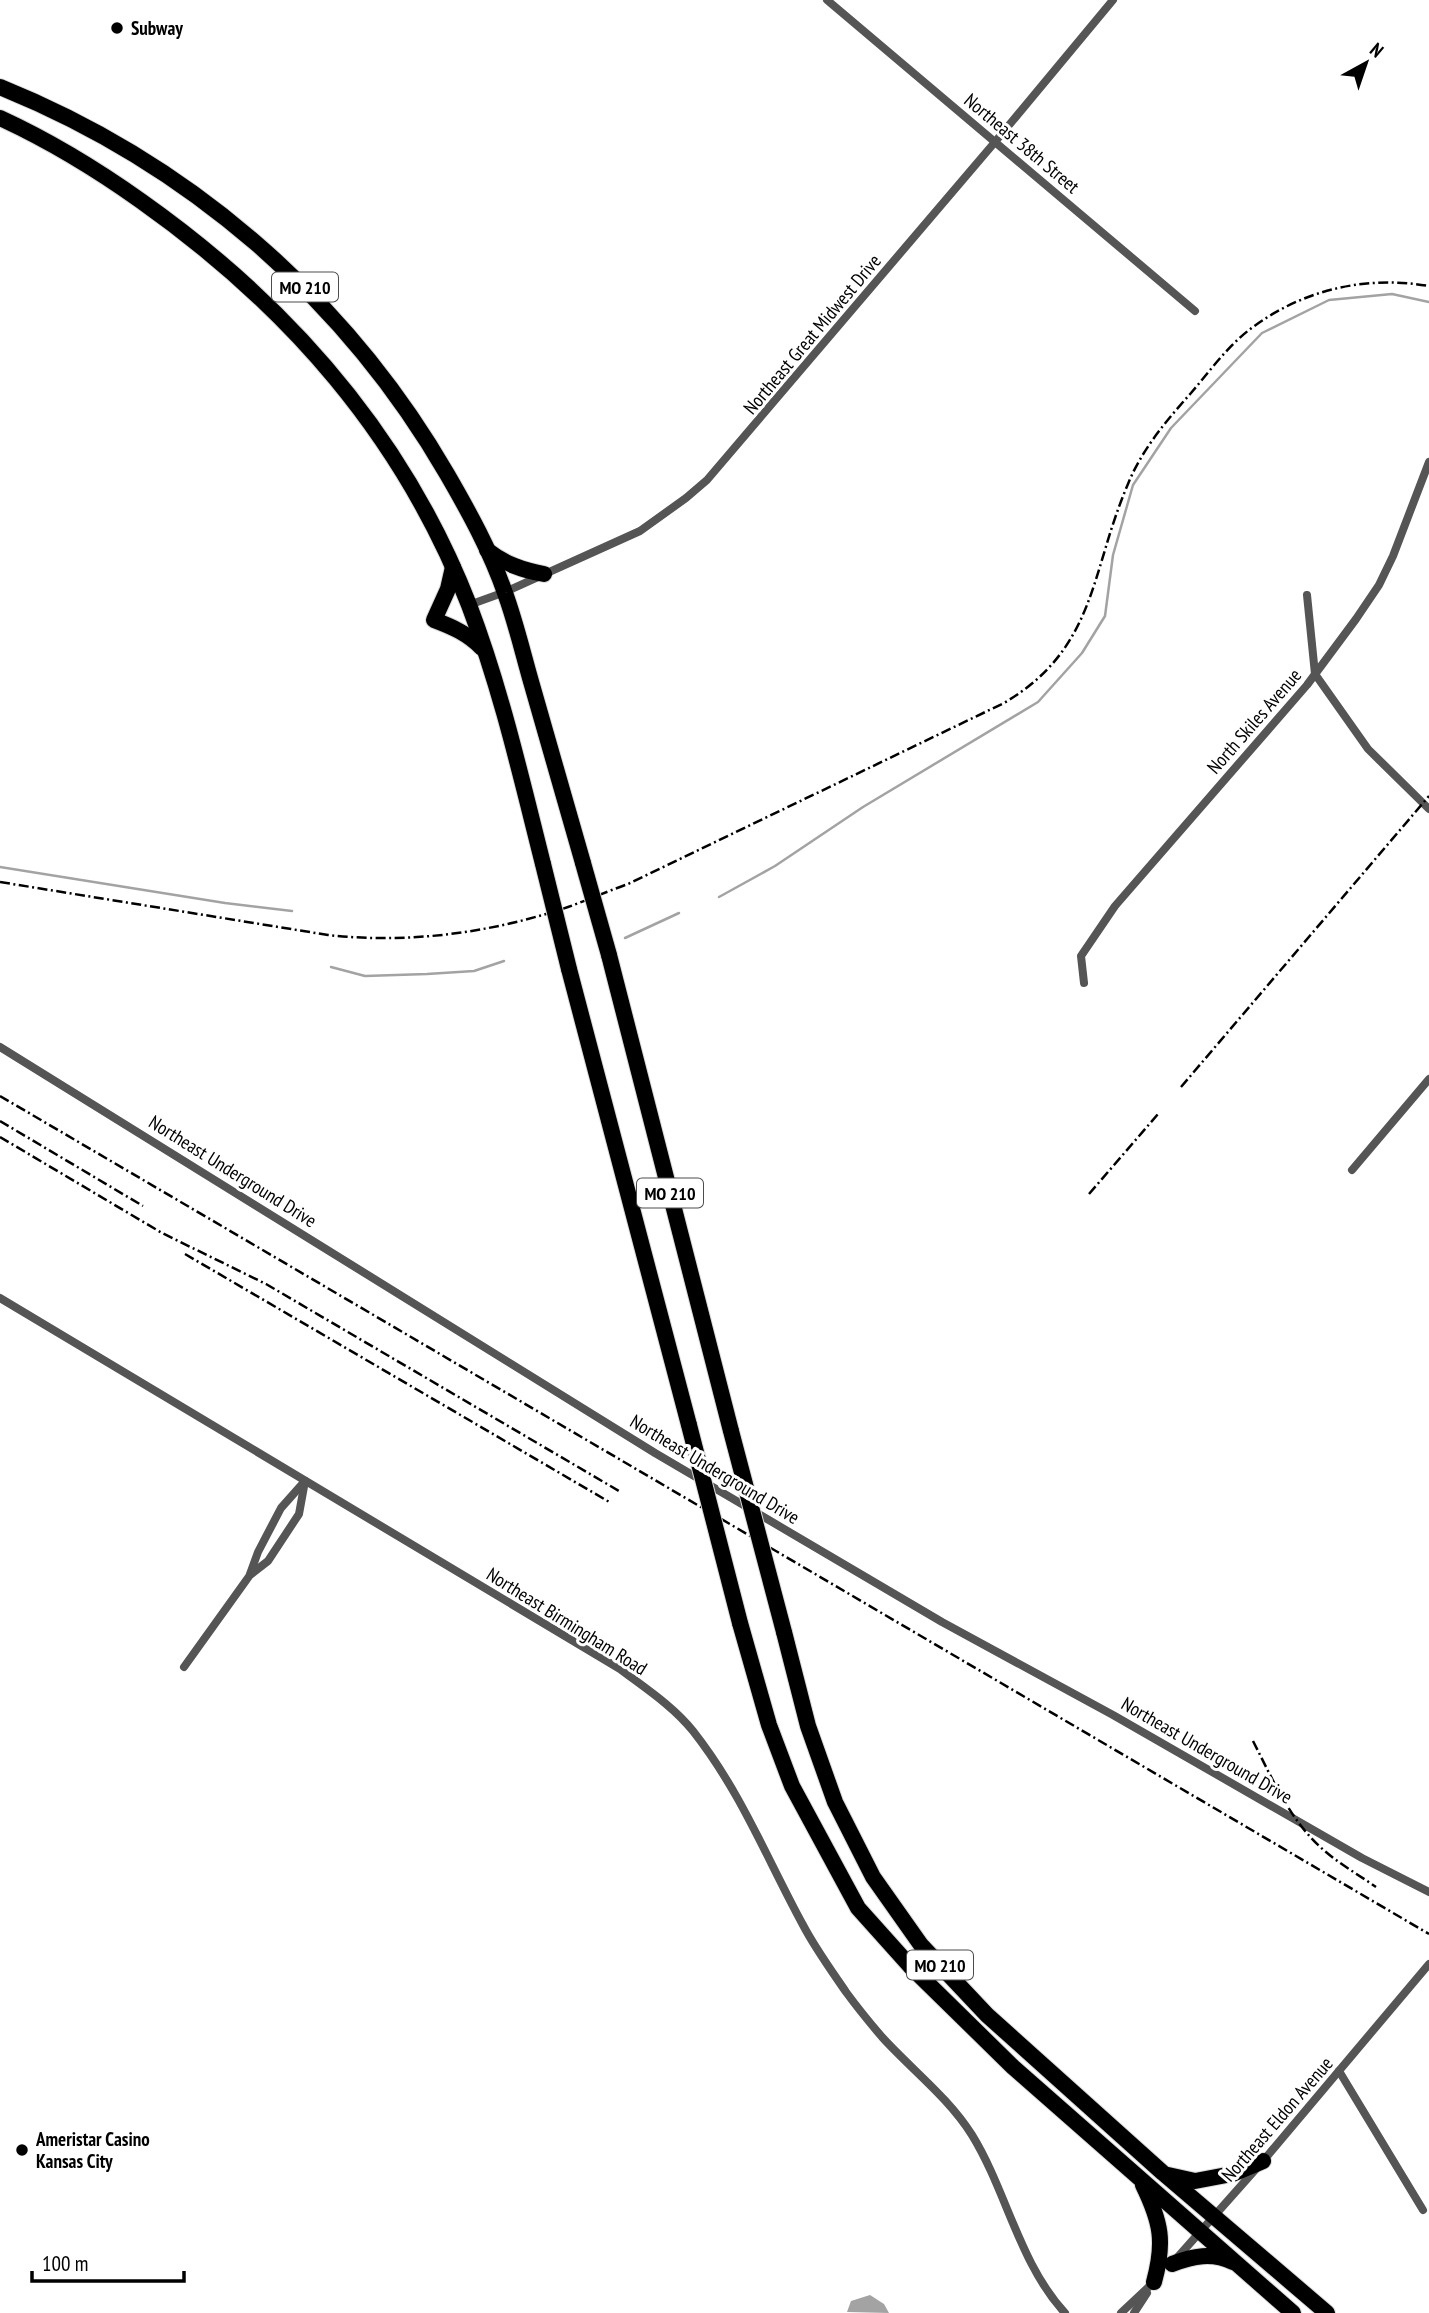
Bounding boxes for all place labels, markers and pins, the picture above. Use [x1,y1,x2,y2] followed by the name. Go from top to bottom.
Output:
[131,16,183,40] place label: Subway
[109,20,125,36] marker: Subway
[35,2127,150,2173] place label: Ameristar Casino Kansas City
[14,2142,30,2158] marker: Ameristar Casino Kansas City

